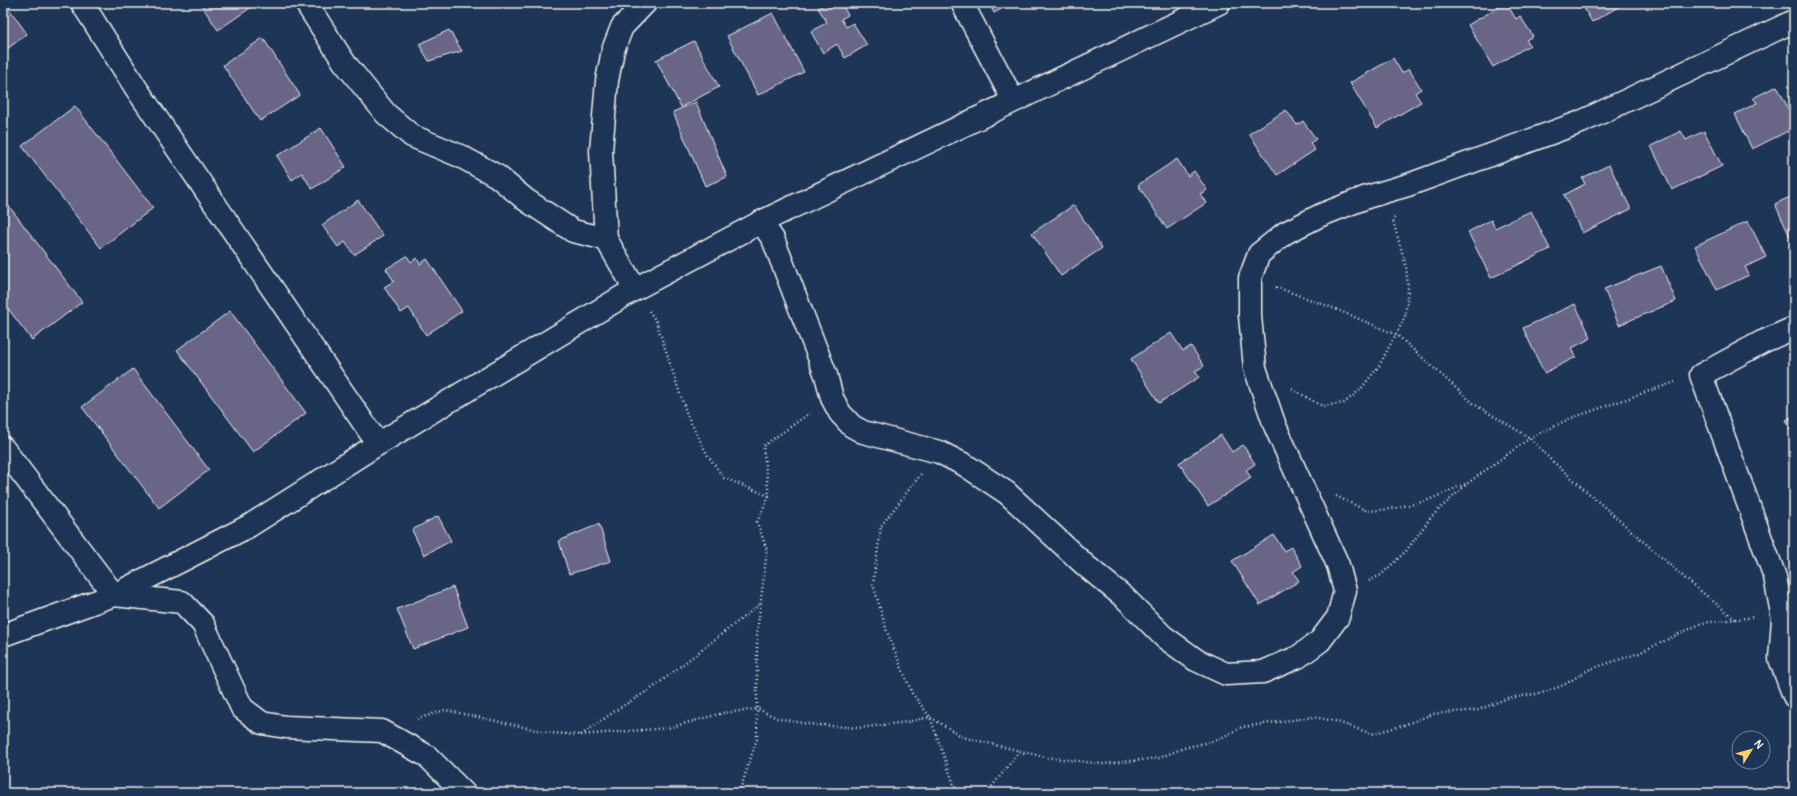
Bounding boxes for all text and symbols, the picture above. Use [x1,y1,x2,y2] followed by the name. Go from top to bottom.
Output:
[1731,730,1771,770] north arrow
[1751,737,1766,752] text: N

